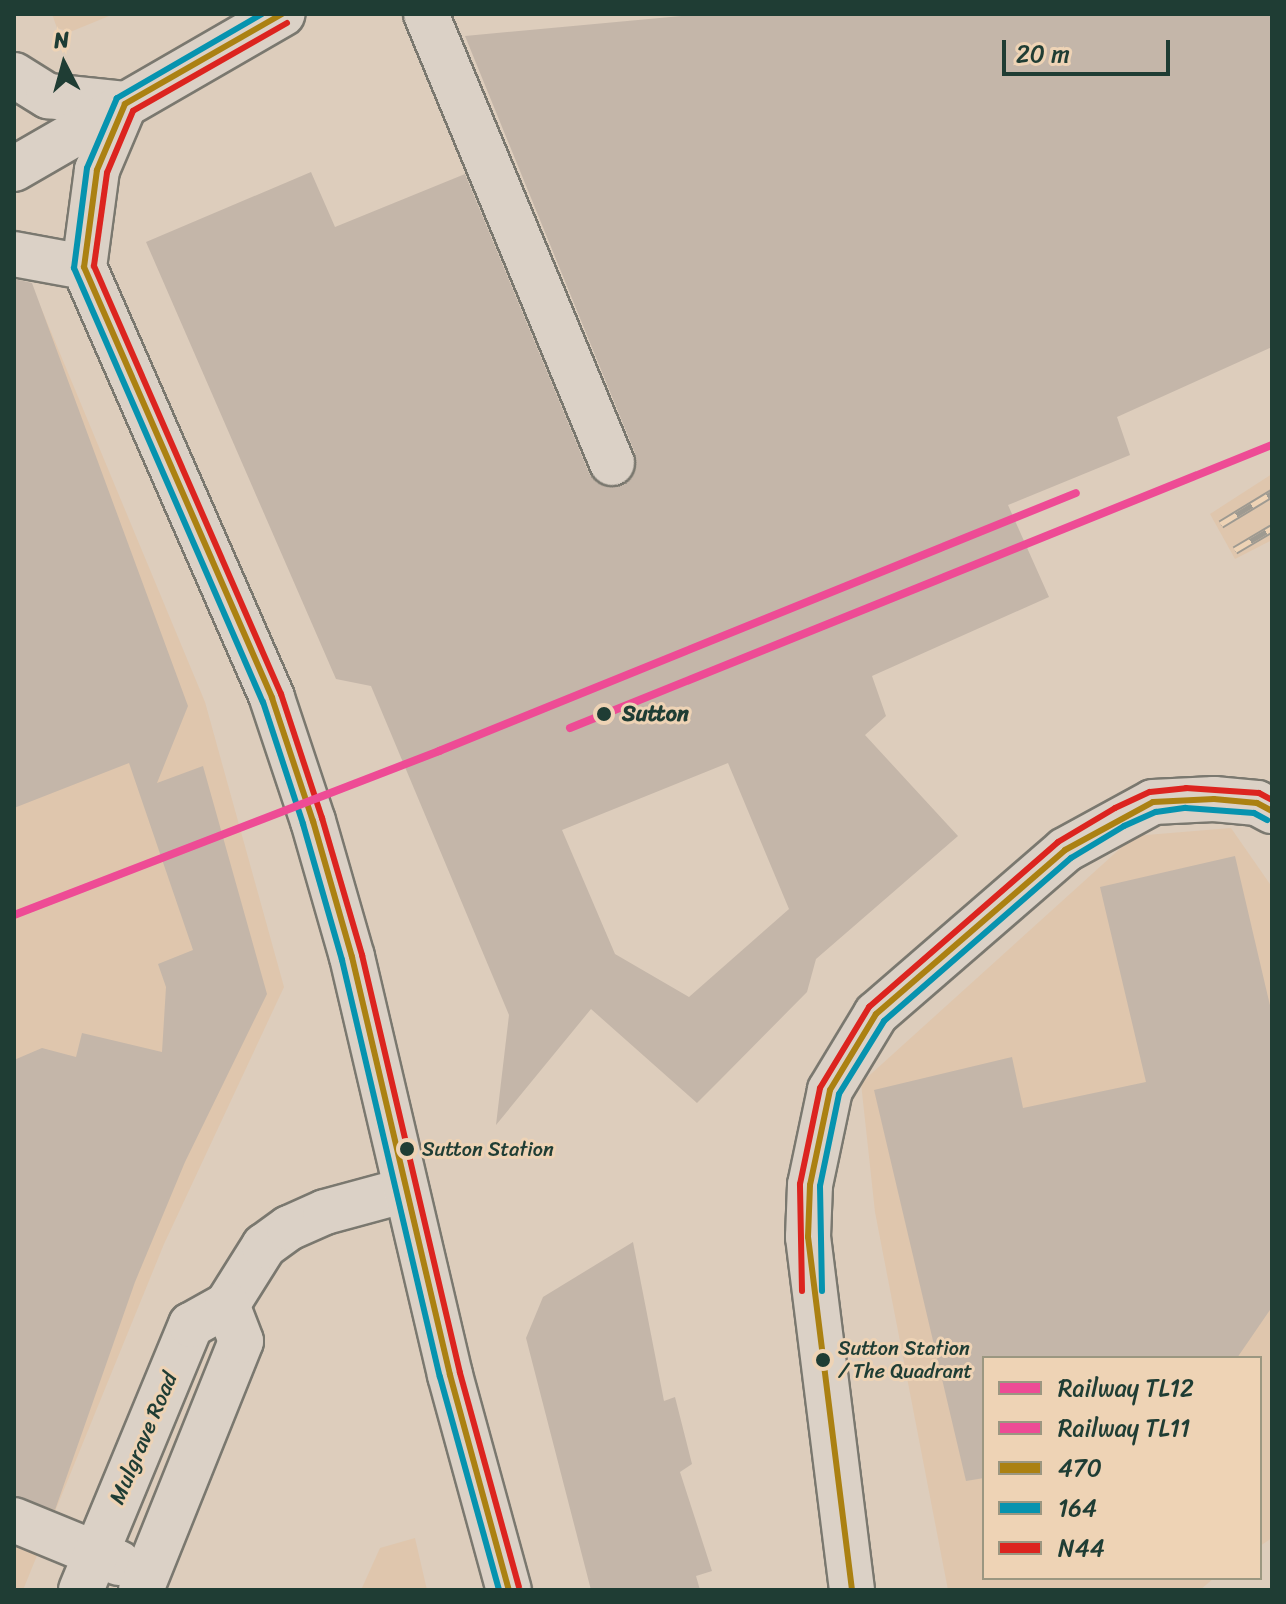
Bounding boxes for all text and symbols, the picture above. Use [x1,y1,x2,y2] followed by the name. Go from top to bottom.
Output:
[52,19,71,60] text: N
[24,24,104,104] north arrow
[1006,24,1174,74] scale bar
[1016,33,1070,75] text: 20 m
[622,701,689,727] place label: Sutton
[593,703,615,725] marker: Sutton
[422,1137,554,1161] place label: Sutton Station
[399,1141,415,1157] marker: Sutton Station
[838,1336,972,1383] place label: Sutton Station / The Quadrant
[815,1352,831,1368] marker: Sutton Station / The Quadrant
[982,1356,1262,1580] legend
[1058,1367,1194,1409] text: Railway TL12
[103,1368,183,1508] street label: Mulgrave Road
[1058,1407,1190,1449] text: Railway TL11
[1058,1447,1102,1489] text: 470
[1058,1487,1097,1529] text: 164
[1058,1527,1105,1569] text: N44

